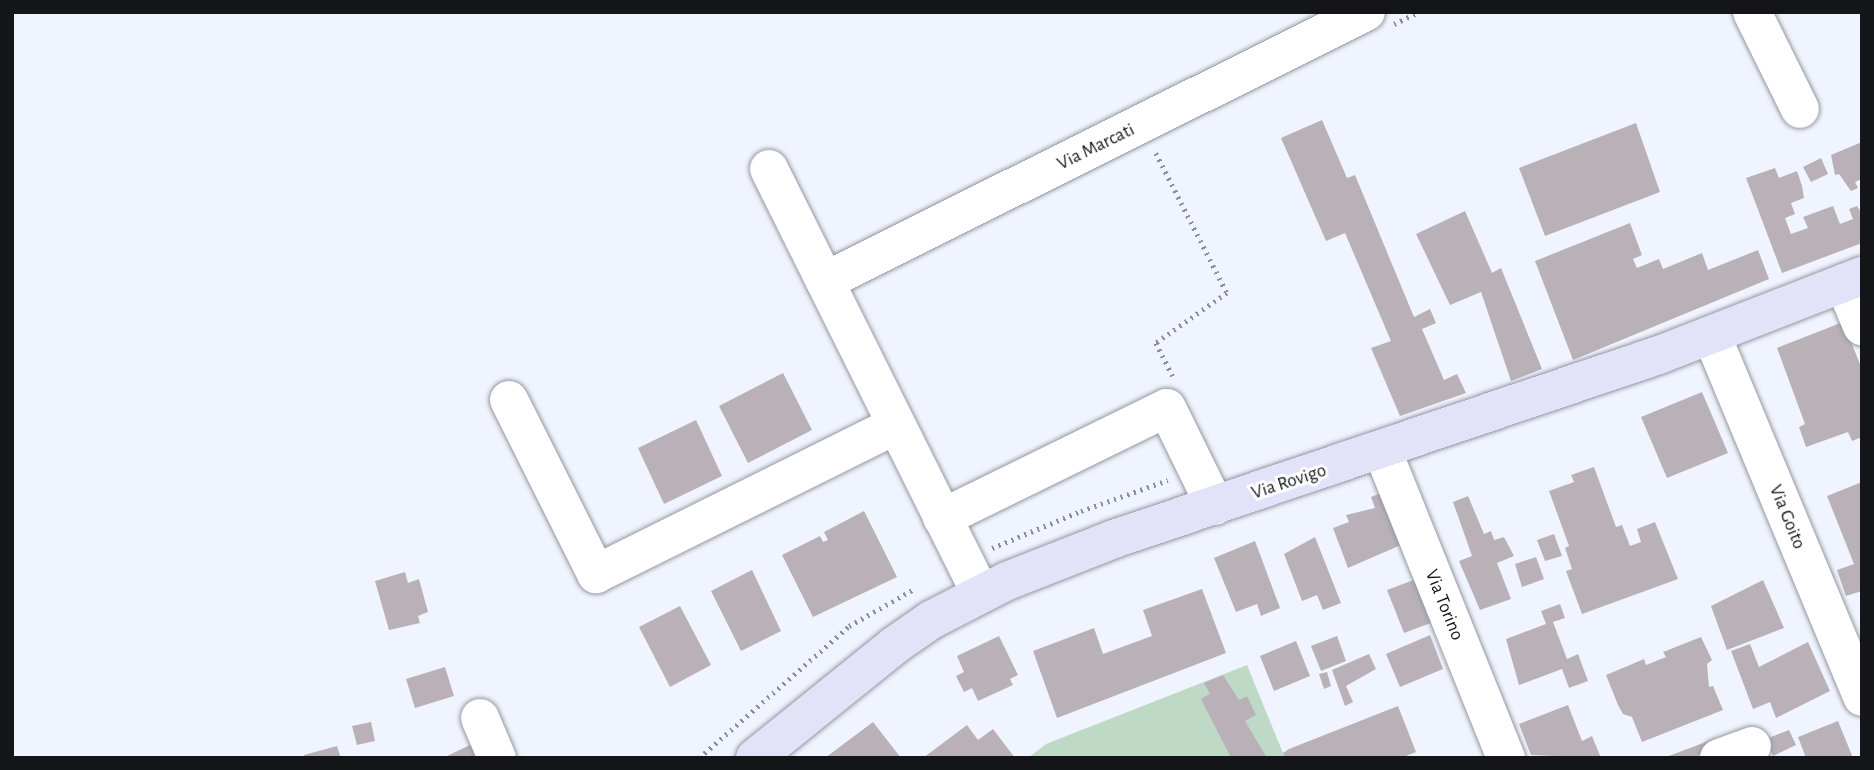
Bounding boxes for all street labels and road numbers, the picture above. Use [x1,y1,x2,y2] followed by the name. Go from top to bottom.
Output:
[1054,118,1138,176] street label: Via Marcati
[1249,459,1329,505] street label: Via Rovigo
[1764,482,1810,552] street label: Via Goito
[1420,566,1468,644] street label: Via Torino

